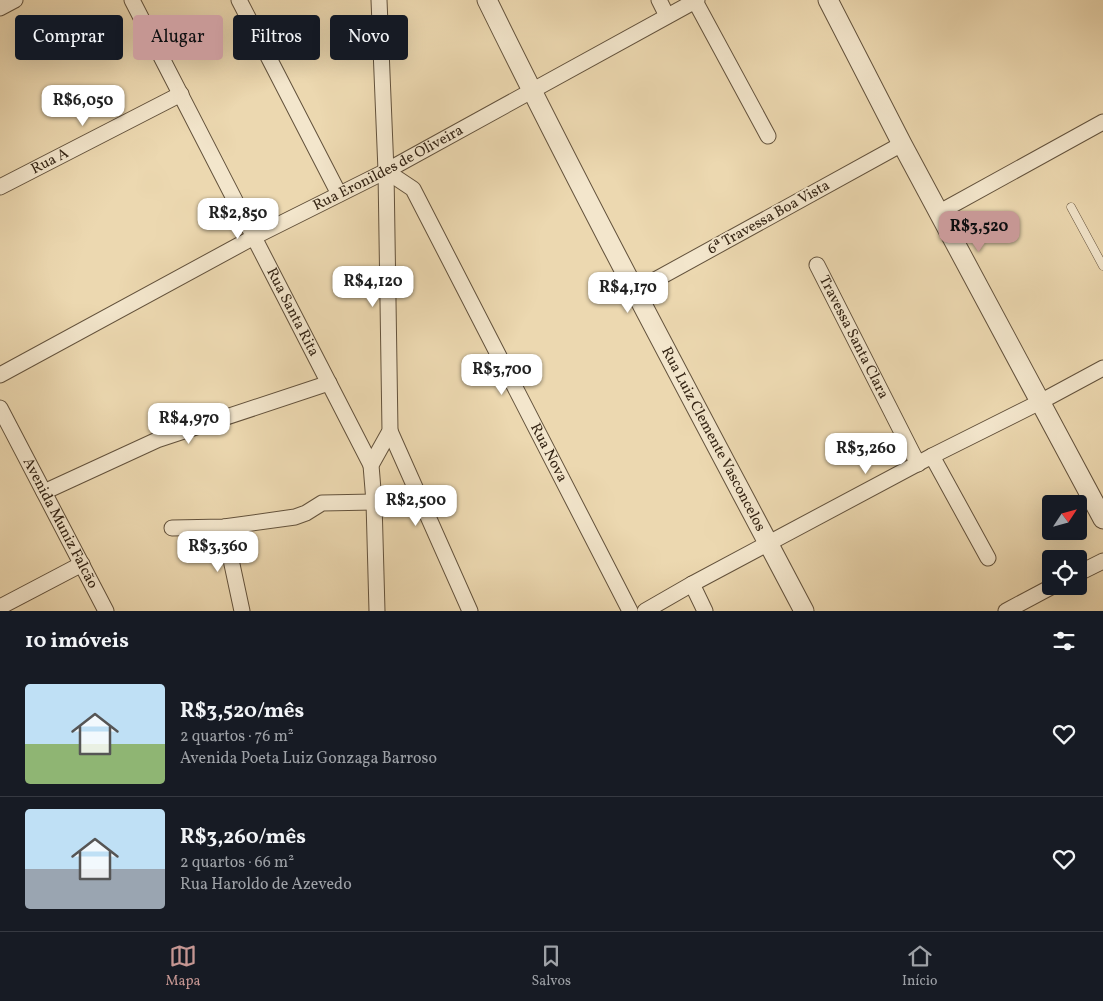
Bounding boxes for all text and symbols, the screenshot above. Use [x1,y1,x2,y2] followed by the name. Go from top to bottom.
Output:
[15,15,123,60] chip: Comprar
[133,15,223,60] chip: Alugar
[233,15,320,60] chip: Filtros
[330,15,408,60] chip: Novo
[37,84,129,127] pin: R$6,050
[53,90,113,112] text: R$6,050
[309,120,467,216] street label: Rua Eronildes de Oliveira
[27,143,73,180] street label: Rua A
[704,176,834,260] street label: 6ª Travessa Boa Vista
[192,198,284,240] pin: R$2,850
[209,203,267,225] text: R$2,850
[933,210,1025,253] pin: R$3,520
[950,216,1008,238] text: R$3,520
[261,264,324,360] street label: Rua Santa Rita
[327,266,419,308] pin: R$4,120
[343,271,403,293] text: R$4,120
[582,272,674,314] pin: R$4,170
[814,272,894,403] street label: Travessa Santa Clara
[599,277,657,299] text: R$4,170
[656,343,771,535] street label: Rua Luiz Clemente Vasconcelos
[456,354,548,396] pin: R$3,700
[472,359,532,381] text: R$3,700
[143,402,235,445] pin: R$4,970
[159,408,219,430] text: R$4,970
[525,420,572,486] street label: Rua Nova
[820,432,912,475] pin: R$3,260
[836,438,896,460] text: R$3,260
[17,454,103,592] street label: Avenida Muniz Falcão
[370,484,462,527] pin: R$2,500
[386,490,446,512] text: R$2,500
[1042,495,1088,540] north arrow
[1042,495,1087,595] map controls
[172,530,264,573] pin: R$3,360
[188,536,248,558] text: R$3,360
[1042,550,1087,595] button: locate
[25,627,129,656] text: 10 imóveis
[1050,627,1078,655] icon: filters
[180,697,304,726] text: R$3,520/mês
[65,704,125,764] icon: home
[1050,720,1078,748] icon: heart
[180,726,294,748] text: 2 quartos · 76 m²
[180,748,437,770] text: Avenida Poeta Luiz Gonzaga Barroso
[180,823,306,852] text: R$3,260/mês
[65,829,125,889] icon: home
[1050,845,1078,873] icon: heart
[180,852,294,874] text: 2 quartos · 66 m²
[180,874,352,896] text: Rua Haroldo de Azevedo
[165,942,200,991] tab: Mapa
[531,942,571,991] tab: Salvos
[902,942,937,991] tab: Início

